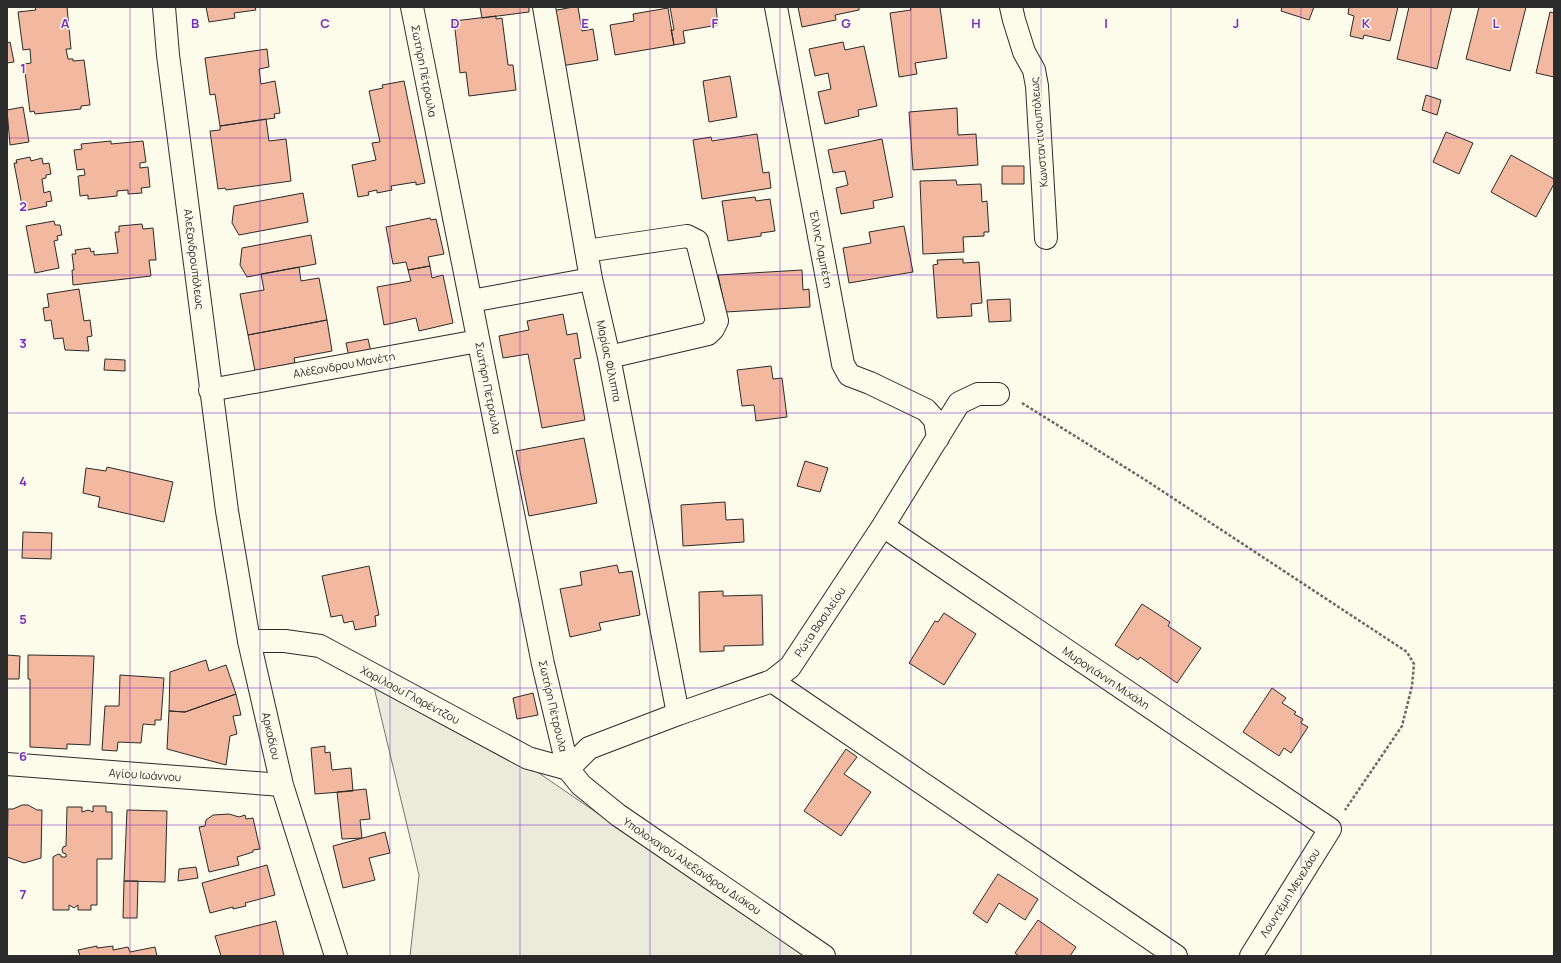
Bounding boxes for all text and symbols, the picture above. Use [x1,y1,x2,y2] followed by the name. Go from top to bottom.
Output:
[61,14,70,32] text: A
[191,14,199,32] text: B
[320,14,330,32] text: C
[450,14,460,32] text: D
[581,14,589,32] text: E
[712,14,719,32] text: F
[841,14,851,32] text: G
[971,14,981,32] text: H
[1104,14,1108,32] text: I
[1233,14,1239,32] text: J
[1362,14,1371,32] text: K
[1493,14,1500,32] text: L
[408,24,441,118] street label: Σωτήρη Πέτρουλα
[20,59,26,77] text: 1
[1026,76,1051,188] street label: Κωνσταντινουπόλεως
[19,197,27,215] text: 2
[181,208,208,310] street label: Αλεξανδρουπόλεως
[807,209,836,289] street label: Έλλης Λαμπέτη
[594,319,625,403] street label: Μαρίας Φίλιππα
[19,334,27,352] text: 3
[472,341,505,435] street label: Σωτήρη Πέτρουλα
[292,348,396,381] street label: Αλέξανδρου Μανέτη
[19,472,27,490] text: 4
[791,584,849,660] street label: Ρώτα Βασιλείου
[19,610,27,628] text: 5
[1060,643,1153,712] street label: Μυρογιάννη Μιχάλη
[536,659,571,753] street label: Σωτήρη Πέτρουλα
[358,662,462,727] street label: Χαρίλαου Γλαρέντζου
[259,711,284,761] street label: Αρκαδίου
[19,747,27,765] text: 6
[108,764,182,785] street label: Αγίου Ιωάννου
[620,814,764,918] street label: Υπολοχαγού Αλεξάνδρου Διάκου
[1256,845,1323,940] street label: Λουντέμη Μενελάου
[20,885,27,903] text: 7

